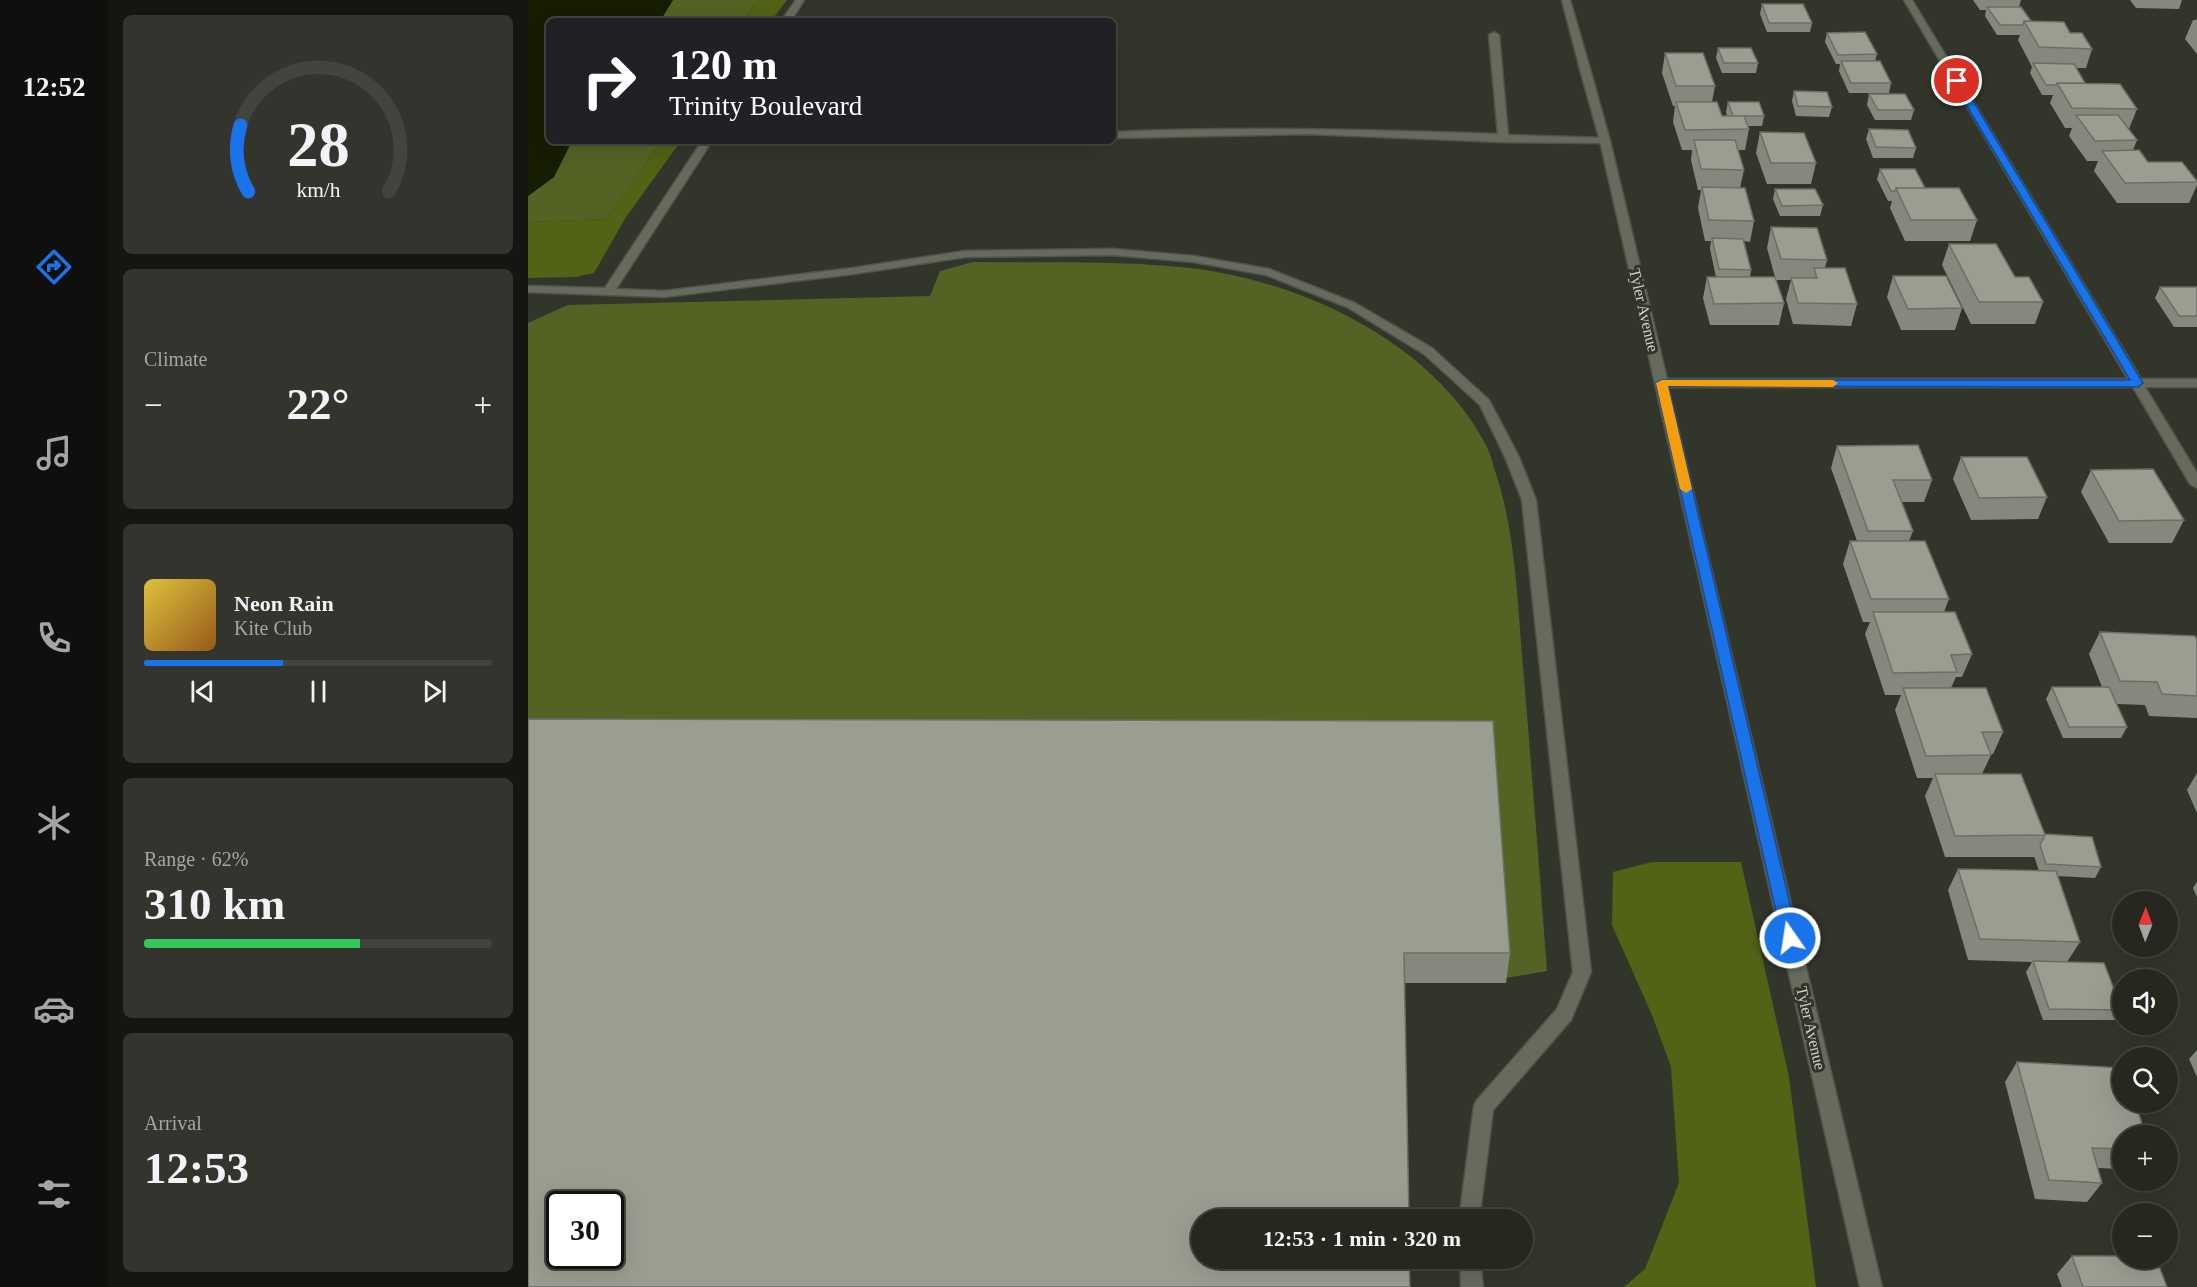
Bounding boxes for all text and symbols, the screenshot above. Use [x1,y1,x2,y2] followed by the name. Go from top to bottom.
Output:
[570,42,648,120] icon: right
[669,42,778,88] text: 120 m
[1931,55,1982,106] pin
[1940,64,1973,97] icon: arrive
[23,72,86,102] text: 12:52
[669,91,862,121] text: Trinity Boulevard
[287,110,349,179] text: 28
[296,178,340,202] text: km/h
[33,246,75,288] icon: directions
[1625,267,1662,354] street label: Tyler Avenue
[144,348,207,370] text: Climate
[287,379,350,429] text: 22°
[144,387,163,423] text: −
[473,387,492,423] text: +
[33,432,75,474] icon: music
[234,591,334,616] text: Neon Rain
[33,617,75,659] icon: phone
[234,617,312,639] text: Kite Club
[186,675,219,708] icon: previous
[302,675,335,708] icon: pause
[418,675,451,708] icon: next
[33,802,75,844] icon: climate
[144,848,248,870] text: Range · 62%
[144,879,285,929] text: 310 km
[2112,891,2178,957] north arrow
[2112,891,2178,1269] map controls
[1758,906,1822,970] position arrow
[2112,969,2178,1035] button: sound
[1792,985,1829,1072] street label: Tyler Avenue
[33,988,75,1030] icon: car
[2112,1047,2178,1113] button: search
[144,1112,202,1134] text: Arrival
[2112,1125,2178,1191] button: +
[144,1143,249,1193] text: 12:53
[33,1173,75,1215] icon: filters
[546,1191,624,1269] speed limit sign: 30
[2112,1203,2178,1269] button: −
[1263,1226,1461,1251] text: 12:53 · 1 min · 320 m

